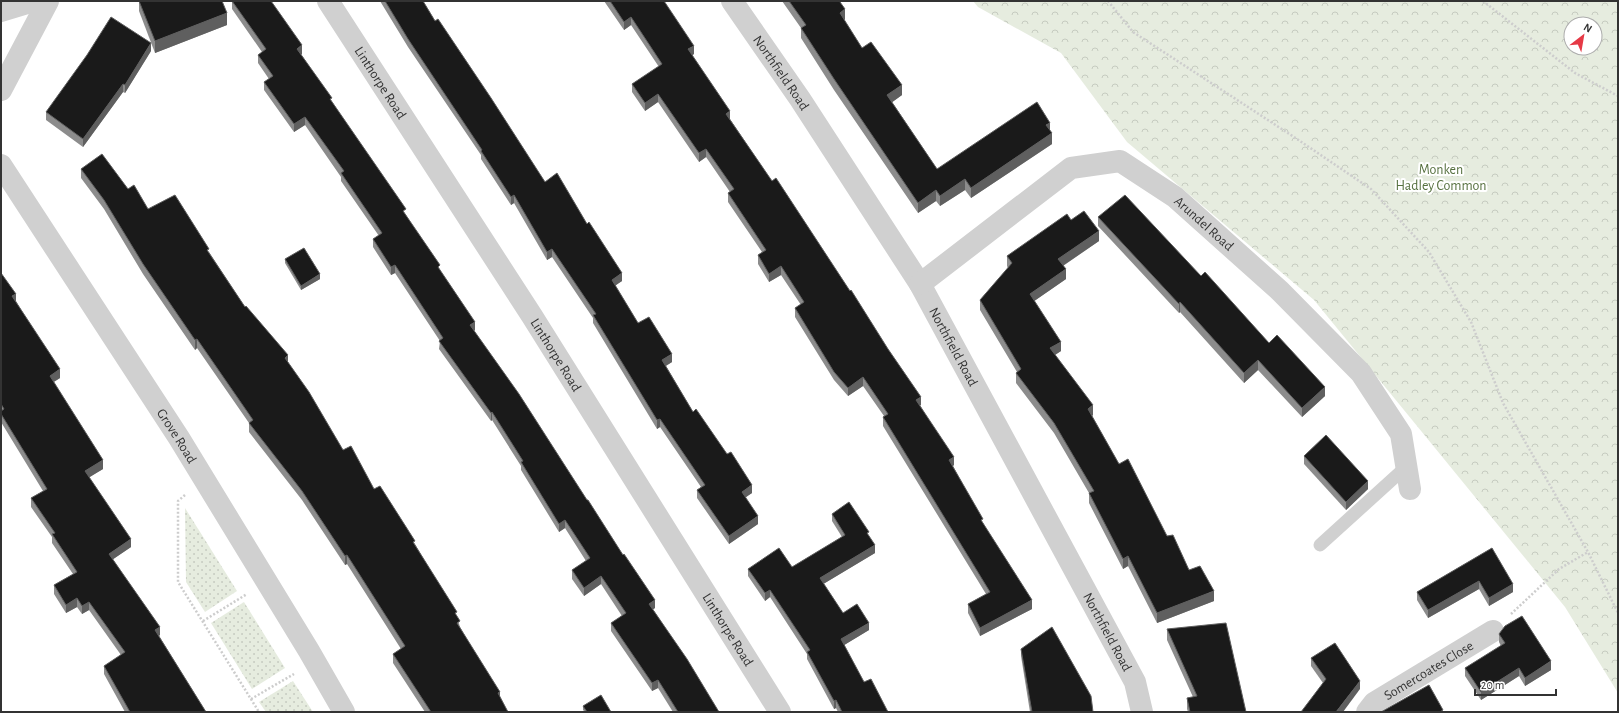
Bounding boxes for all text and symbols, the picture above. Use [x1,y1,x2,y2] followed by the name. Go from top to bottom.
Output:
[1563,16,1603,56] north arrow
[1582,21,1594,35] text: N
[750,33,811,113] street label: Northfield Road
[351,44,408,122] street label: Linthorpe Road
[1395,163,1487,193] park label: Monken Hadley Common
[1171,194,1236,254] street label: Arundel Road
[926,305,980,389] street label: Northfield Road
[527,316,583,394] street label: Linthorpe Road
[154,406,199,466] street label: Grove Road
[1080,590,1134,674] street label: Northfield Road
[699,591,755,669] street label: Linthorpe Road
[1382,639,1476,703] street label: Somercoates Close
[1475,671,1556,697] scale bar
[1481,679,1504,691] text: 20 m

